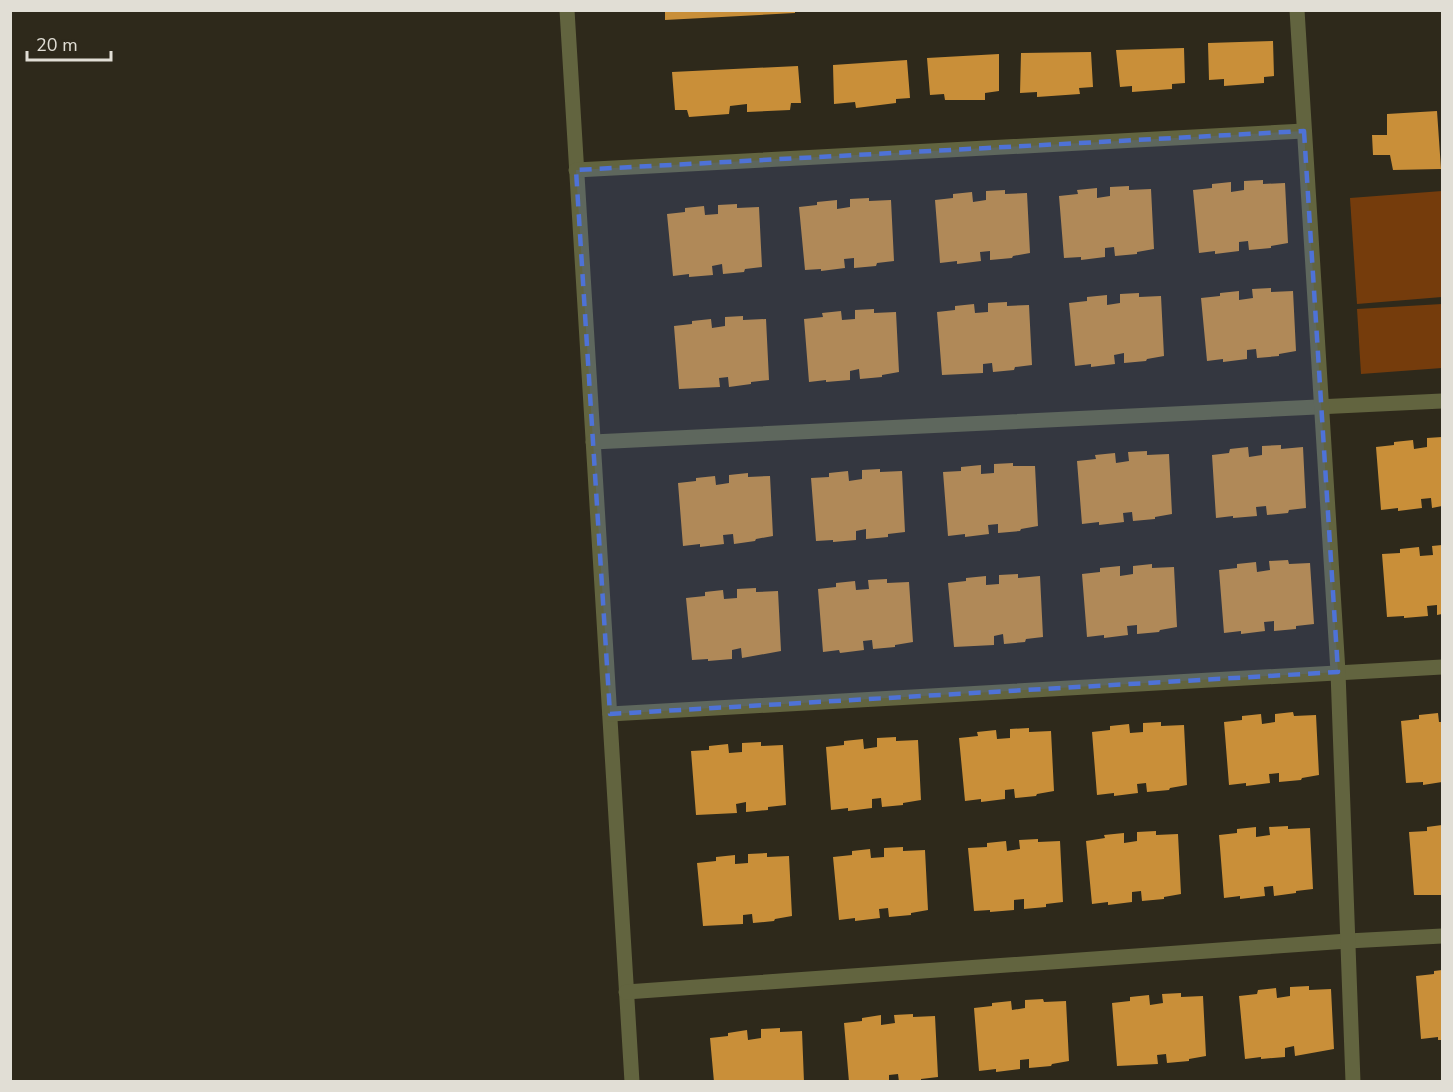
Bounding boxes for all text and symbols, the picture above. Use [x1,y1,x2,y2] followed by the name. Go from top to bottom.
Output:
[27,24,111,62] scale bar
[36,33,78,57] text: 20 m

